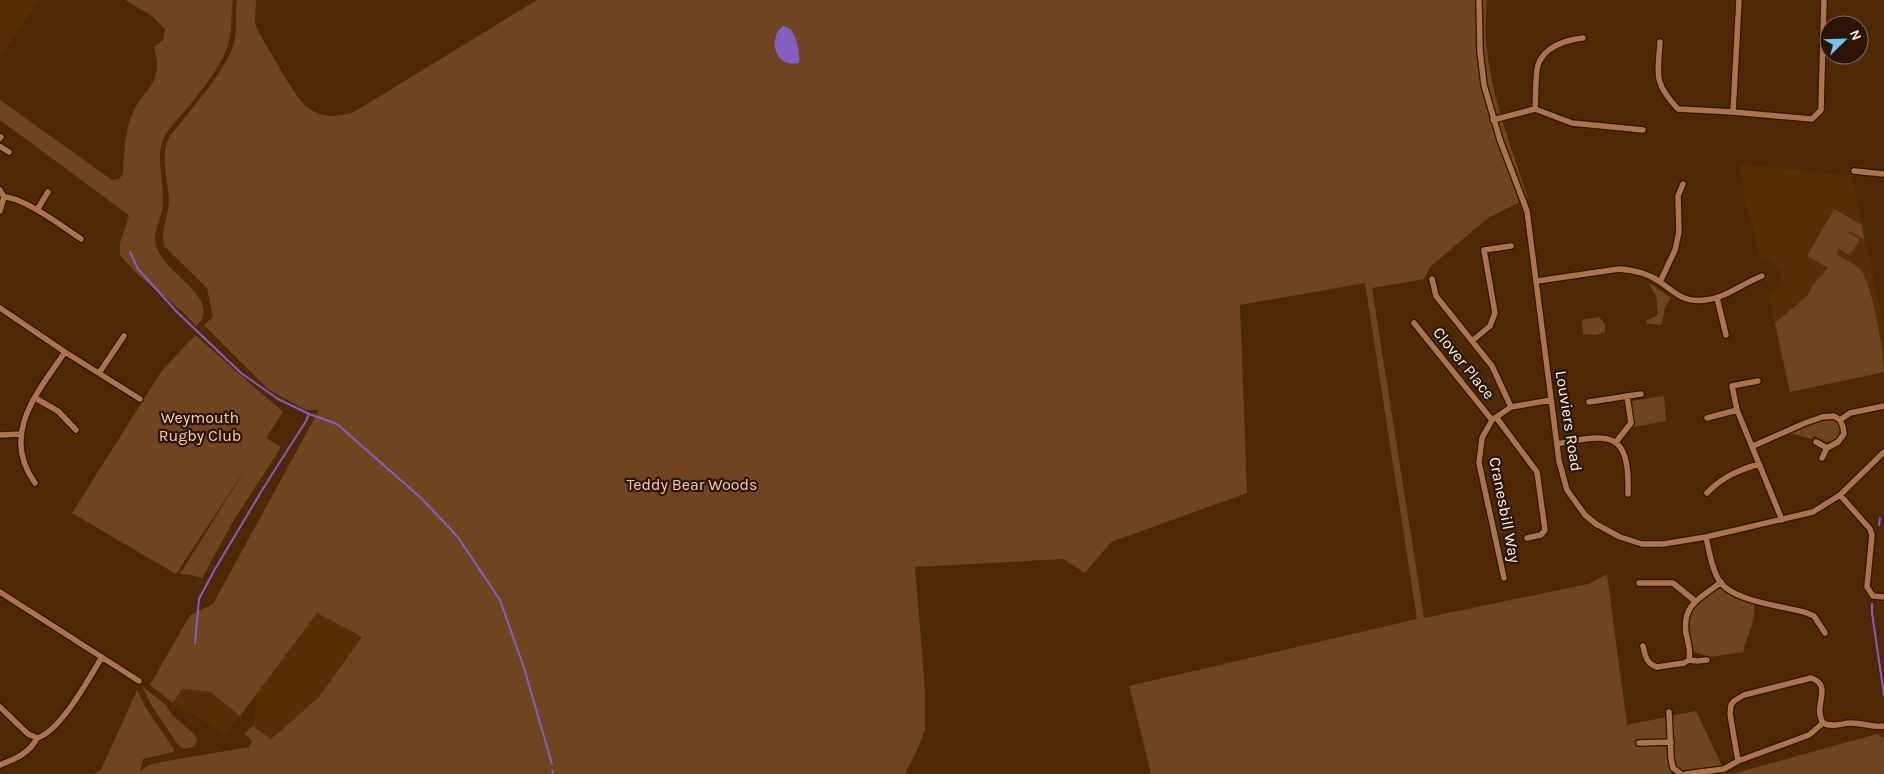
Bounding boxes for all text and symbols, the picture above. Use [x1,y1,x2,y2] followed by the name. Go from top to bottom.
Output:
[1819,15,1869,65] north arrow
[1846,27,1865,43] text: N
[1429,323,1499,403] street label: Clover Place
[1552,369,1586,473] street label: Louviers Road
[159,408,241,445] park label: Weymouth Rugby Club
[1485,455,1525,565] street label: Cranesbill Way
[627,475,757,494] park label: Teddy Bear Woods

